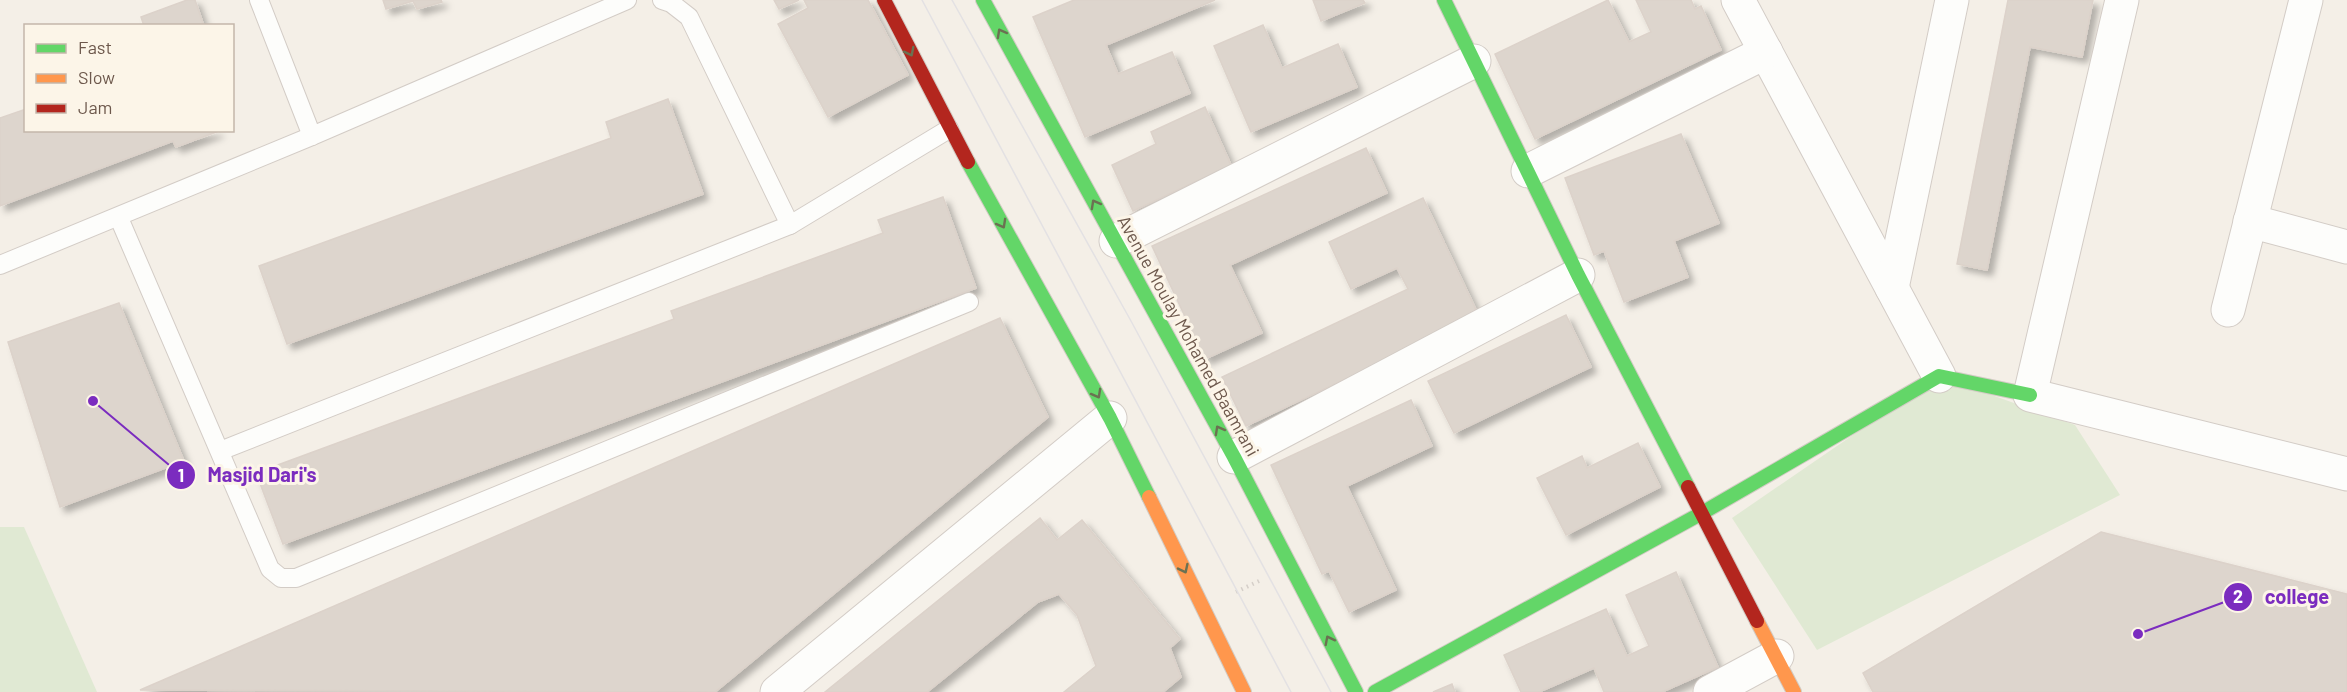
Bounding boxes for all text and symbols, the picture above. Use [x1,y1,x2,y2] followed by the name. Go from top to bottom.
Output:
[24,24,234,132] legend
[997,29,1008,39] one-way arrow
[78,36,112,58] text: Fast
[903,46,914,57] one-way arrow
[78,66,115,88] text: Slow
[78,96,112,118] text: Jam
[1091,199,1102,210] one-way arrow
[1113,211,1264,460] street label: Avenue Moulay Mohamed Baamrani
[995,218,1006,228] one-way arrow
[1090,388,1101,399] one-way arrow
[1215,426,1226,436] one-way arrow
[166,456,329,494] callout: Masjid Dari's
[208,462,316,486] text: Masjid Dari's
[178,464,184,486] text: 1
[1176,563,1188,574] one-way arrow
[2223,578,2342,616] callout: college
[2265,584,2329,608] text: college
[2233,585,2243,607] text: 2
[1325,636,1336,646] one-way arrow

